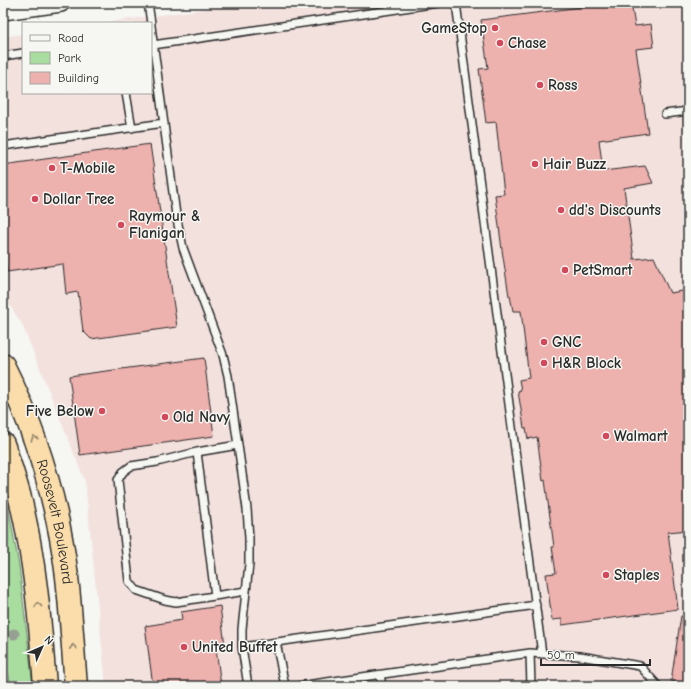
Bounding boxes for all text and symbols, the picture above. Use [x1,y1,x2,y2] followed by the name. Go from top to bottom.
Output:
[421,19,487,37] place label: GameStop
[22,22,152,94] legend
[490,23,500,33] marker: GameStop
[58,31,84,45] text: Road
[508,34,546,52] place label: Chase
[495,38,505,48] marker: Chase
[58,51,81,65] text: Park
[58,71,99,85] text: Building
[548,76,577,94] place label: Ross
[535,80,545,90] marker: Ross
[543,155,607,173] place label: Hair Buzz
[60,159,115,177] place label: T-Mobile
[530,159,540,169] marker: Hair Buzz
[47,163,57,173] marker: T-Mobile
[43,190,114,208] place label: Dollar Tree
[30,194,40,204] marker: Dollar Tree
[569,201,661,219] place label: dd's Discounts
[556,205,566,215] marker: dd's Discounts
[129,207,200,242] place label: Raymour & Flanigan
[116,220,126,230] marker: Raymour & Flanigan
[573,261,633,279] place label: PetSmart
[560,265,570,275] marker: PetSmart
[552,333,581,351] place label: GNC
[539,337,549,347] marker: GNC
[552,354,622,372] place label: H&R Block
[539,358,549,368] marker: H&R Block
[26,402,94,420] place label: Five Below
[97,406,107,416] marker: Five Below
[173,408,230,426] place label: Old Navy
[160,412,170,422] marker: Old Navy
[614,427,669,445] place label: Walmart
[601,431,611,441] marker: Walmart
[30,434,38,441] one-way arrow
[33,457,77,585] street label: Roosevelt Boulevard
[614,566,659,584] place label: Staples
[601,570,611,580] marker: Staples
[34,602,43,608] one-way arrow
[22,627,62,667] north arrow
[42,633,56,647] text: N
[192,638,279,656] place label: United Buffet
[541,641,650,667] scale bar
[179,642,189,652] marker: United Buffet
[69,644,78,650] one-way arrow
[547,648,575,662] text: 50 m

